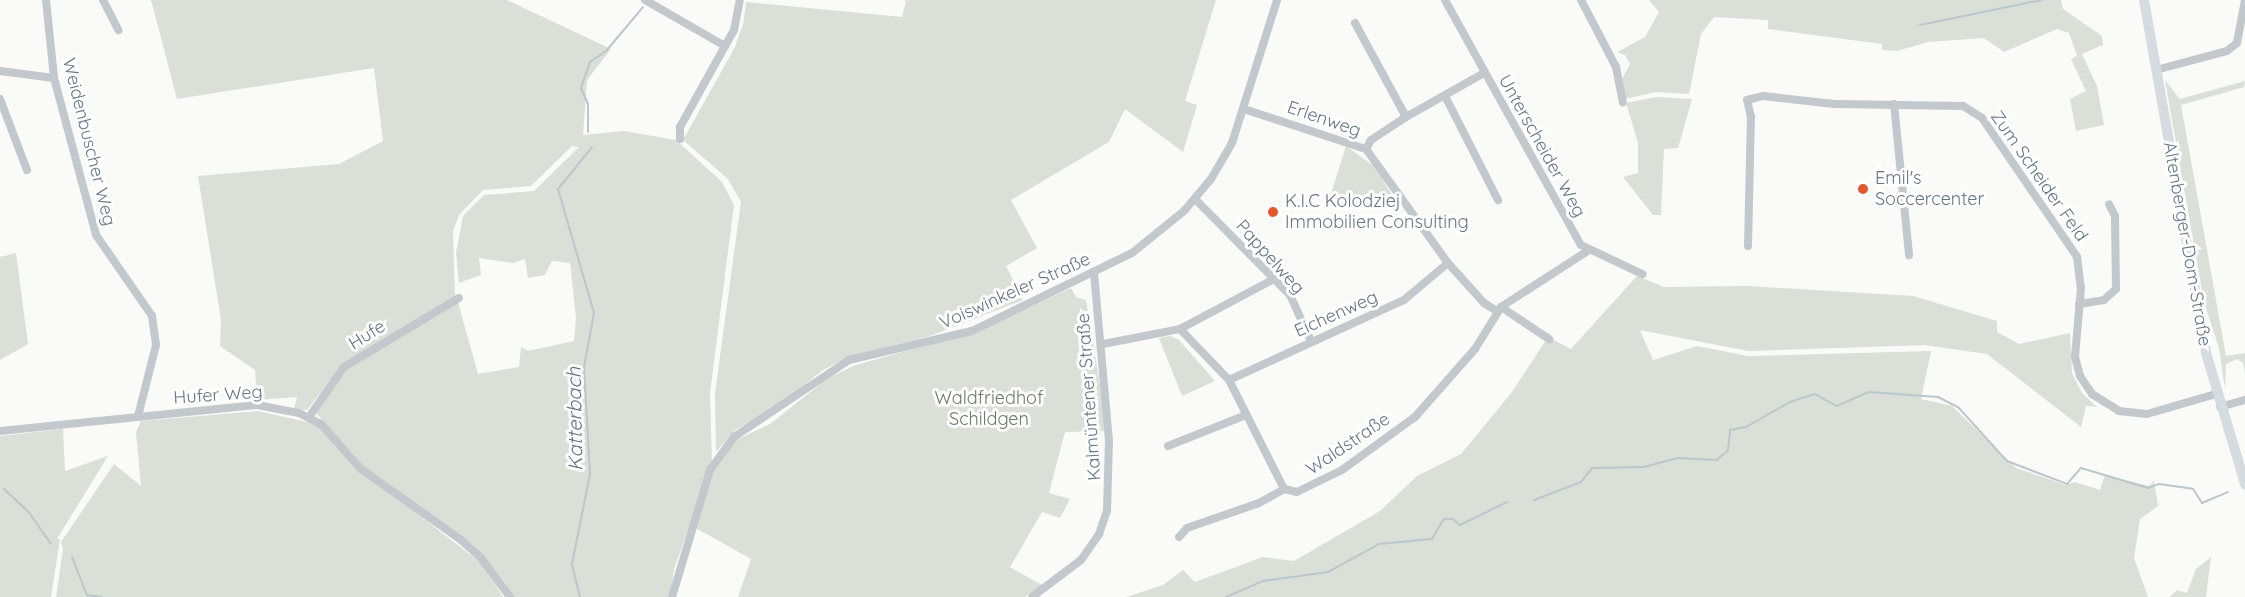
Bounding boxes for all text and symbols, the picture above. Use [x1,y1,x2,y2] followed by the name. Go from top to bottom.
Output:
[58,56,120,228] street label: Weidenbuscher Weg
[1494,71,1590,221] street label: Unterscheider Weg
[1284,96,1364,142] street label: Erlenweg
[1986,106,2092,246] street label: Zum Scheider Feld
[2158,140,2216,348] street label: Altenberger-Dom-Straße
[1875,168,1984,210] place label: Emil's Soccercenter
[1856,182,1870,196] marker: Emil's Soccercenter
[1285,191,1469,234] place label: K.I.C Kolodziej Immobilien Consulting
[1266,205,1280,219] marker: K.I.C Kolodziej Immobilien Consulting
[1231,215,1309,299] street label: Pappelweg
[936,248,1094,334] street label: Voiswinkeler Straße
[1291,286,1381,342] street label: Eichenweg
[1072,313,1106,481] street label: Kalmüntener Straße
[345,315,389,355] street label: Hufe
[561,367,587,471] water label: Katterbach
[173,381,263,409] street label: Hufer Weg
[935,388,1043,430] park label: Waldfriedhof Schildgen
[1302,408,1394,480] street label: Waldstraße

